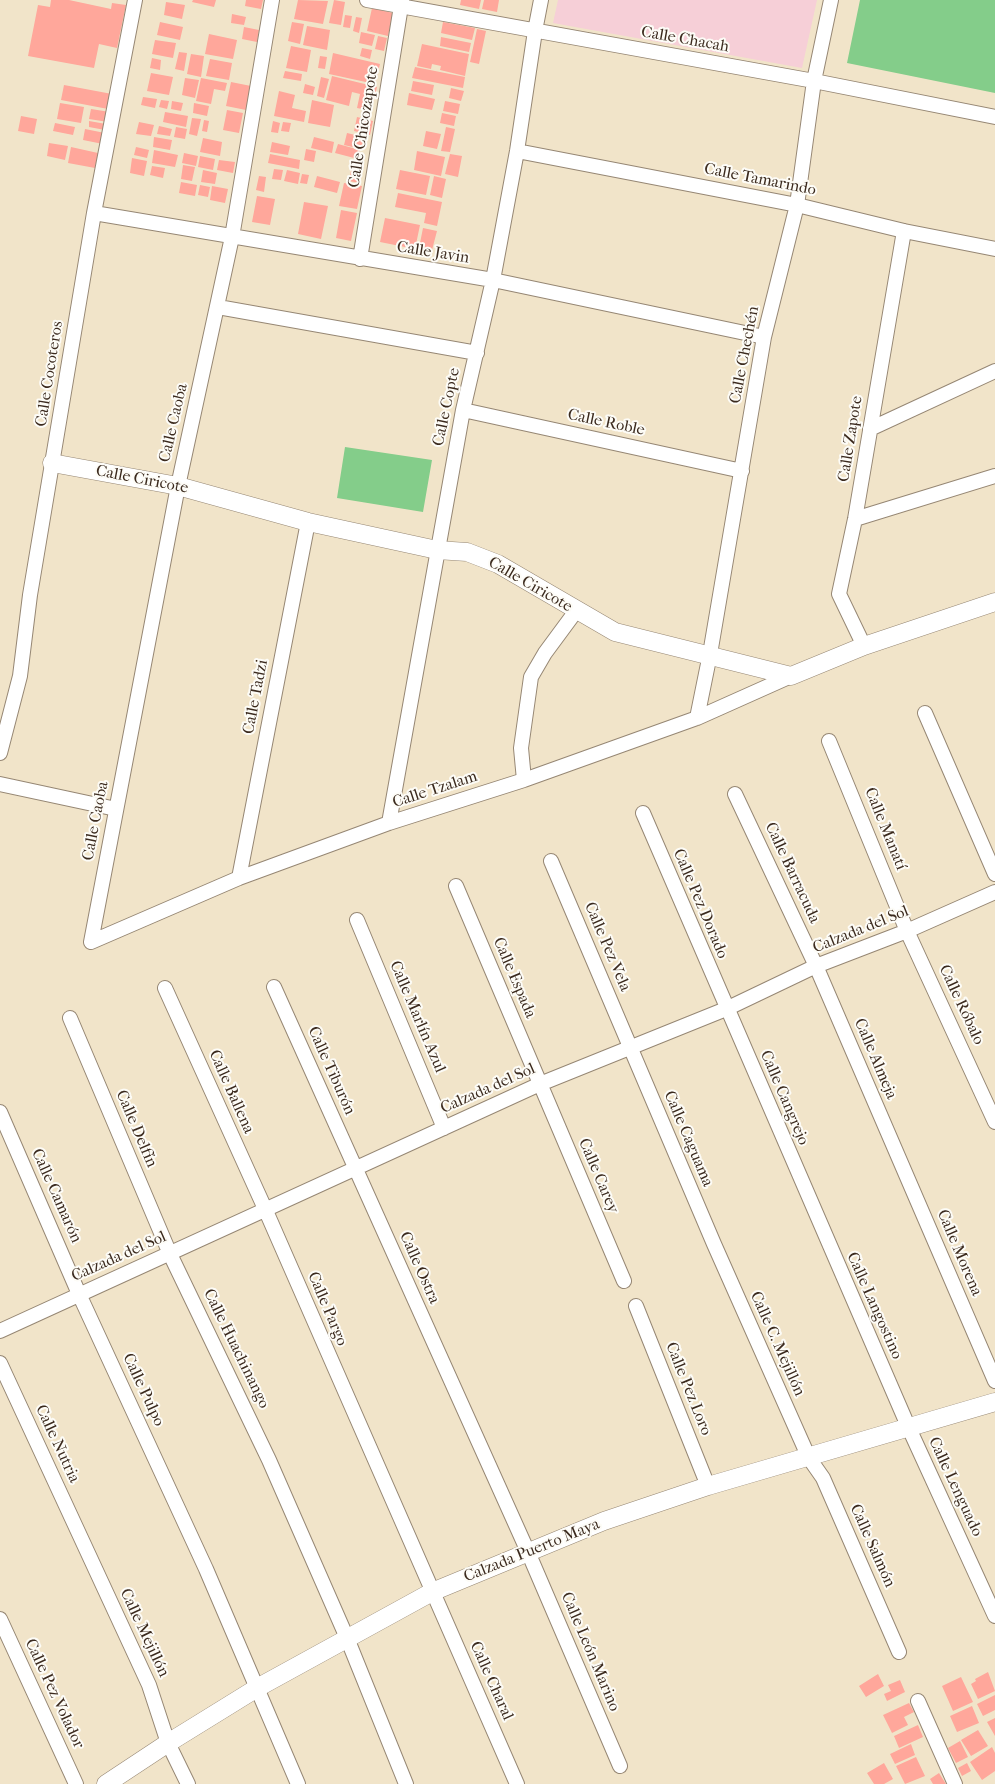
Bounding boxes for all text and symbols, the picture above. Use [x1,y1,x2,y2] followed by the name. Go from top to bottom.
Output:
[640,23,730,57] street label: Calle Chacah
[345,65,383,189] street label: Calle Chicozapote
[703,160,817,200] street label: Calle Tamarindo
[395,238,471,268] street label: Calle Javin
[726,305,764,405] street label: Calle Chechén
[32,320,68,428] street label: Calle Cocoteros
[429,366,465,448] street label: Calle Copte
[156,382,192,464] street label: Calle Caoba
[835,395,867,483] street label: Calle Zapote
[566,405,646,441] street label: Calle Roble
[94,462,190,498] street label: Calle Ciricote
[485,553,575,617] street label: Calle Ciricote
[239,658,273,736] street label: Calle Tadzi
[390,767,480,813] street label: Calle Tzalam
[79,780,113,862] street label: Calle Caoba
[860,785,910,873] street label: Calle Manatí
[760,819,824,927] street label: Calle Barracuda
[668,846,732,962] street label: Calle Pez Dorado
[580,899,634,995] street label: Calle Pez Vela
[810,902,912,958] street label: Calzada del Sol
[488,935,540,1021] street label: Calle Espada
[385,958,449,1076] street label: Calle Marlín Azul
[934,962,988,1048] street label: Calle Róbalo
[849,1016,901,1102] street label: Calle Almeja
[303,1024,359,1118] street label: Calle Tiburón
[204,1047,258,1137] street label: Calle Ballena
[755,1048,813,1148] street label: Calle Cangrejo
[438,1060,538,1118] street label: Calzada del Sol
[111,1087,161,1171] street label: Calle Delfín
[659,1088,717,1190] street label: Calle Caguama
[574,1136,622,1216] street label: Calle Carey
[27,1146,85,1246] street label: Calle Camarón
[932,1207,986,1299] street label: Calle Morena
[69,1228,169,1286] street label: Calzada del Sol
[395,1229,443,1307] street label: Calle Ostra
[842,1250,906,1362] street label: Calle Langostino
[303,1269,351,1349] street label: Calle Pargo
[199,1286,273,1412] street label: Calle Huachinango
[745,1289,809,1399] street label: Calle C. Mejillón
[661,1340,715,1438] street label: Calle Pez Loro
[118,1351,168,1429] street label: Calle Pulpo
[31,1402,83,1486] street label: Calle Nutria
[924,1434,986,1540] street label: Calle Lenguado
[845,1501,899,1591] street label: Calle Salmón
[461,1515,603,1587] street label: Calzada Puerto Maya
[115,1586,173,1680] street label: Calle Mejillón
[556,1590,624,1714] street label: Calle León Marino
[20,1636,88,1752] street label: Calle Pez Volador
[465,1639,517,1723] street label: Calle Charal

